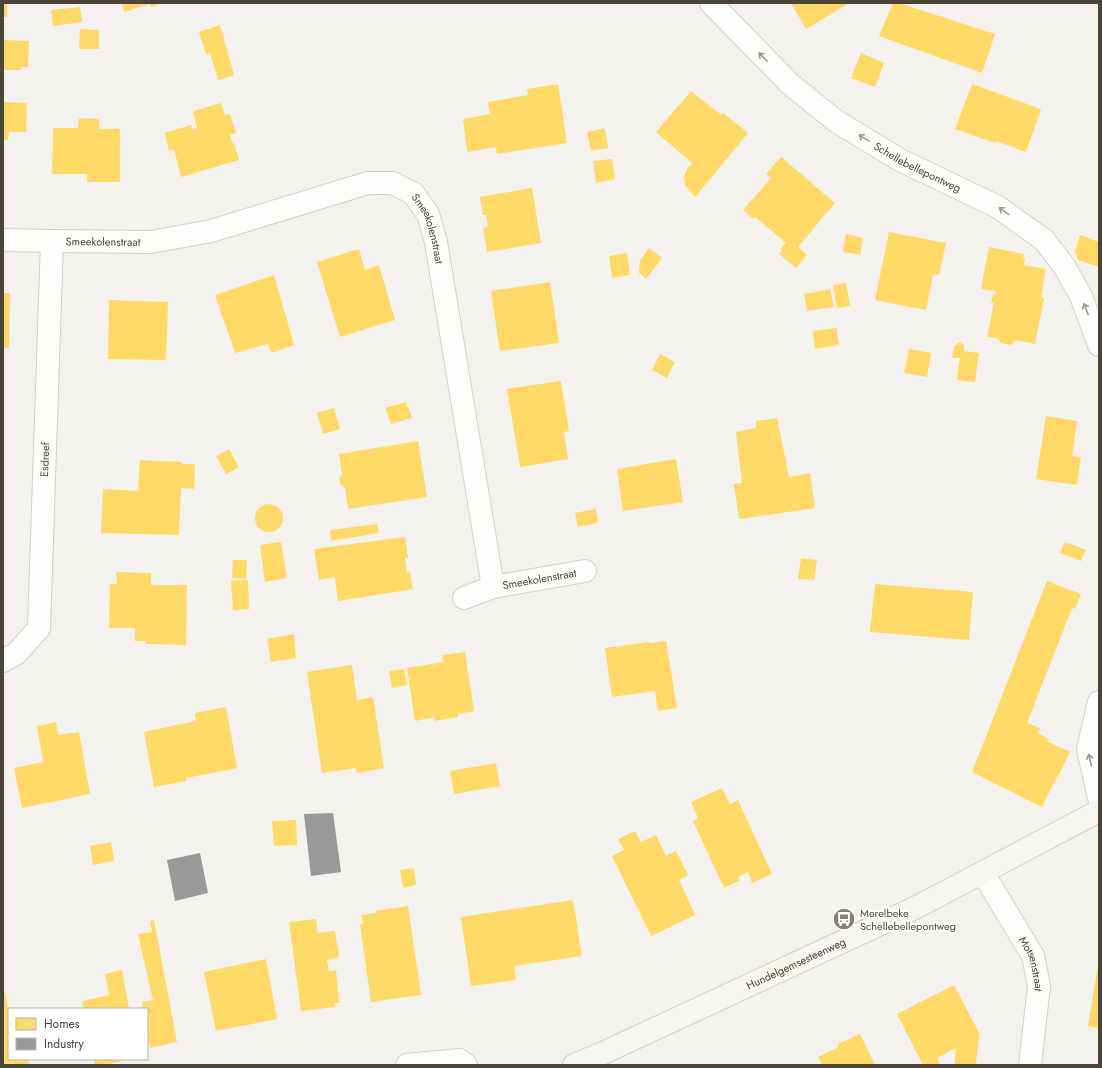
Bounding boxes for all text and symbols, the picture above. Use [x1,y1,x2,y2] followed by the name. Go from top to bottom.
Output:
[759,52,768,62] one-way arrow
[858,134,870,142] one-way arrow
[871,138,964,196] street label: Schellebellepontweg
[408,190,448,265] street label: Smeekolenstraat
[999,207,1010,215] one-way arrow
[66,233,141,250] street label: Smeekolenstraat
[1081,303,1089,315] one-way arrow
[36,441,53,477] street label: Esdreef
[501,565,578,593] street label: Smeekolenstraat
[1086,754,1094,767] one-way arrow
[860,905,956,934] place label: Merelbeke Schellebellepontweg
[831,906,857,932] bus stop icon: Merelbeke Schellebellepontweg
[743,933,848,993] street label: Hundelgemsesteenweg
[1015,933,1047,993] street label: Motsenstraat
[8,1008,148,1060] legend
[44,1015,80,1033] text: Homes
[44,1035,85,1053] text: Industry

